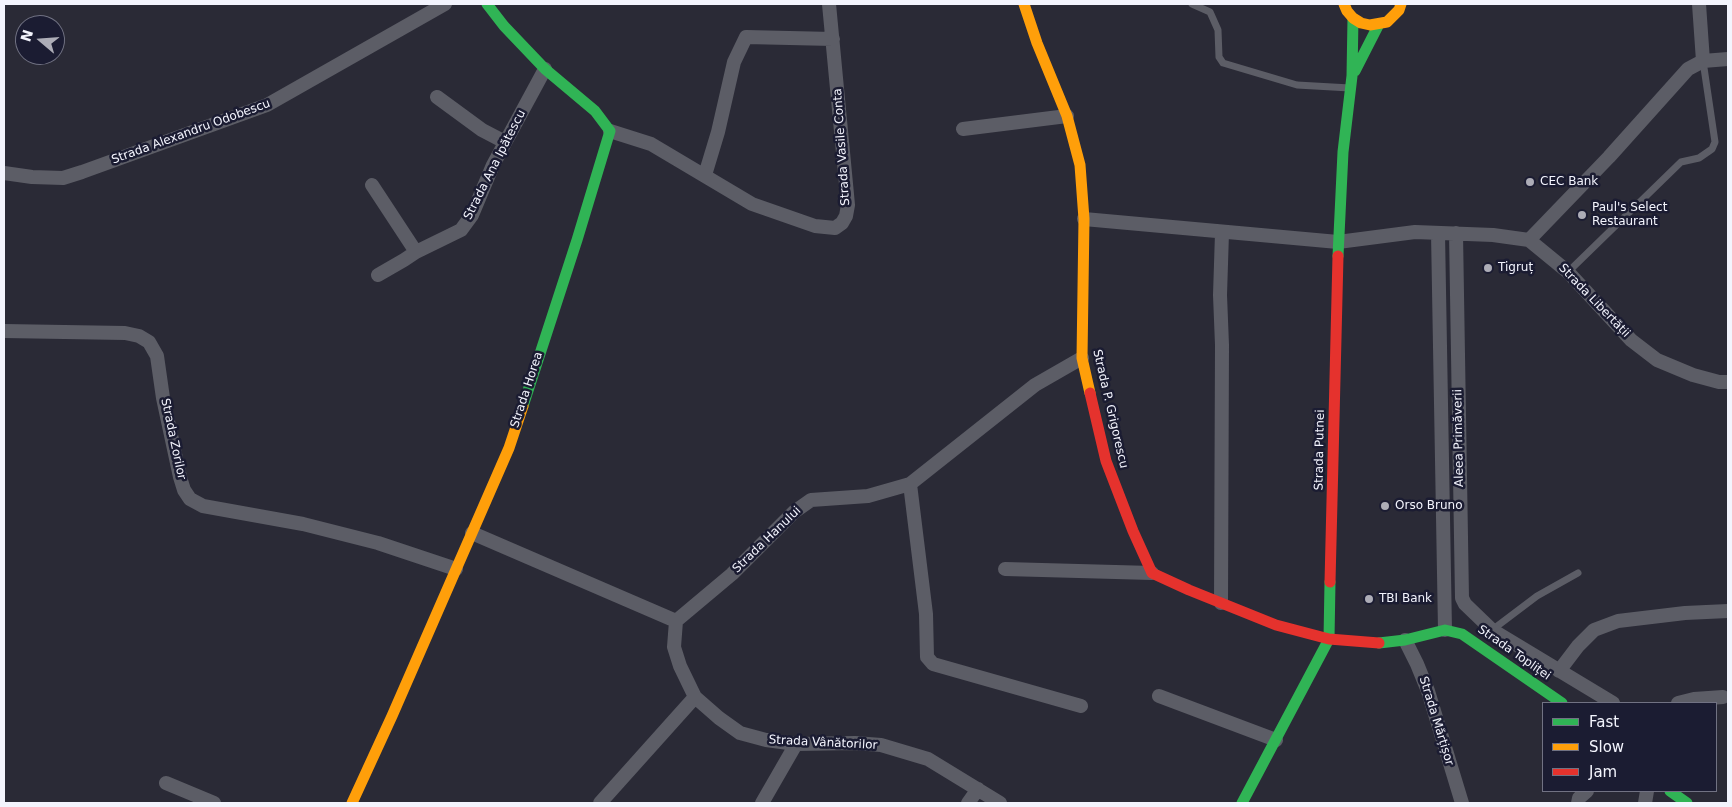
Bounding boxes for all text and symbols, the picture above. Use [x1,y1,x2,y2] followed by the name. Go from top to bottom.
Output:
[15,15,65,65] north arrow
[17,28,36,44] text: N
[831,88,853,206] street label: Strada Vasile Conta
[110,97,272,167] street label: Strada Alexandru Odobescu
[461,108,529,222] street label: Strada Ana Ipătescu
[1540,175,1598,189] place label: CEC Bank
[1524,176,1536,188] marker: CEC Bank
[1592,201,1667,229] place label: Paul's Select Restaurant
[1576,209,1588,221] marker: Paul's Select Restaurant
[1498,261,1533,275] place label: Tigruț
[1555,261,1633,341] street label: Strada Libertății
[1482,262,1494,274] marker: Tigruț
[1089,348,1131,470] street label: Strada P. Grigorescu
[508,350,546,430] street label: Strada Horea
[1451,389,1467,487] street label: Aleea Primăverii
[157,397,189,481] street label: Strada Zorilor
[1312,409,1328,491] street label: Strada Putnei
[1395,499,1463,513] place label: Orso Bruno
[1379,500,1391,512] marker: Orso Bruno
[730,504,804,576] street label: Strada Hanului
[1379,592,1432,606] place label: TBI Bank
[1363,593,1375,605] marker: TBI Bank
[1475,623,1553,683] street label: Strada Topliței
[1416,675,1456,767] street label: Strada Mărțișor
[1542,702,1717,792] legend
[1589,713,1619,731] text: Fast
[768,733,878,753] street label: Strada Vânătorilor
[1589,738,1624,756] text: Slow
[1589,763,1617,781] text: Jam

